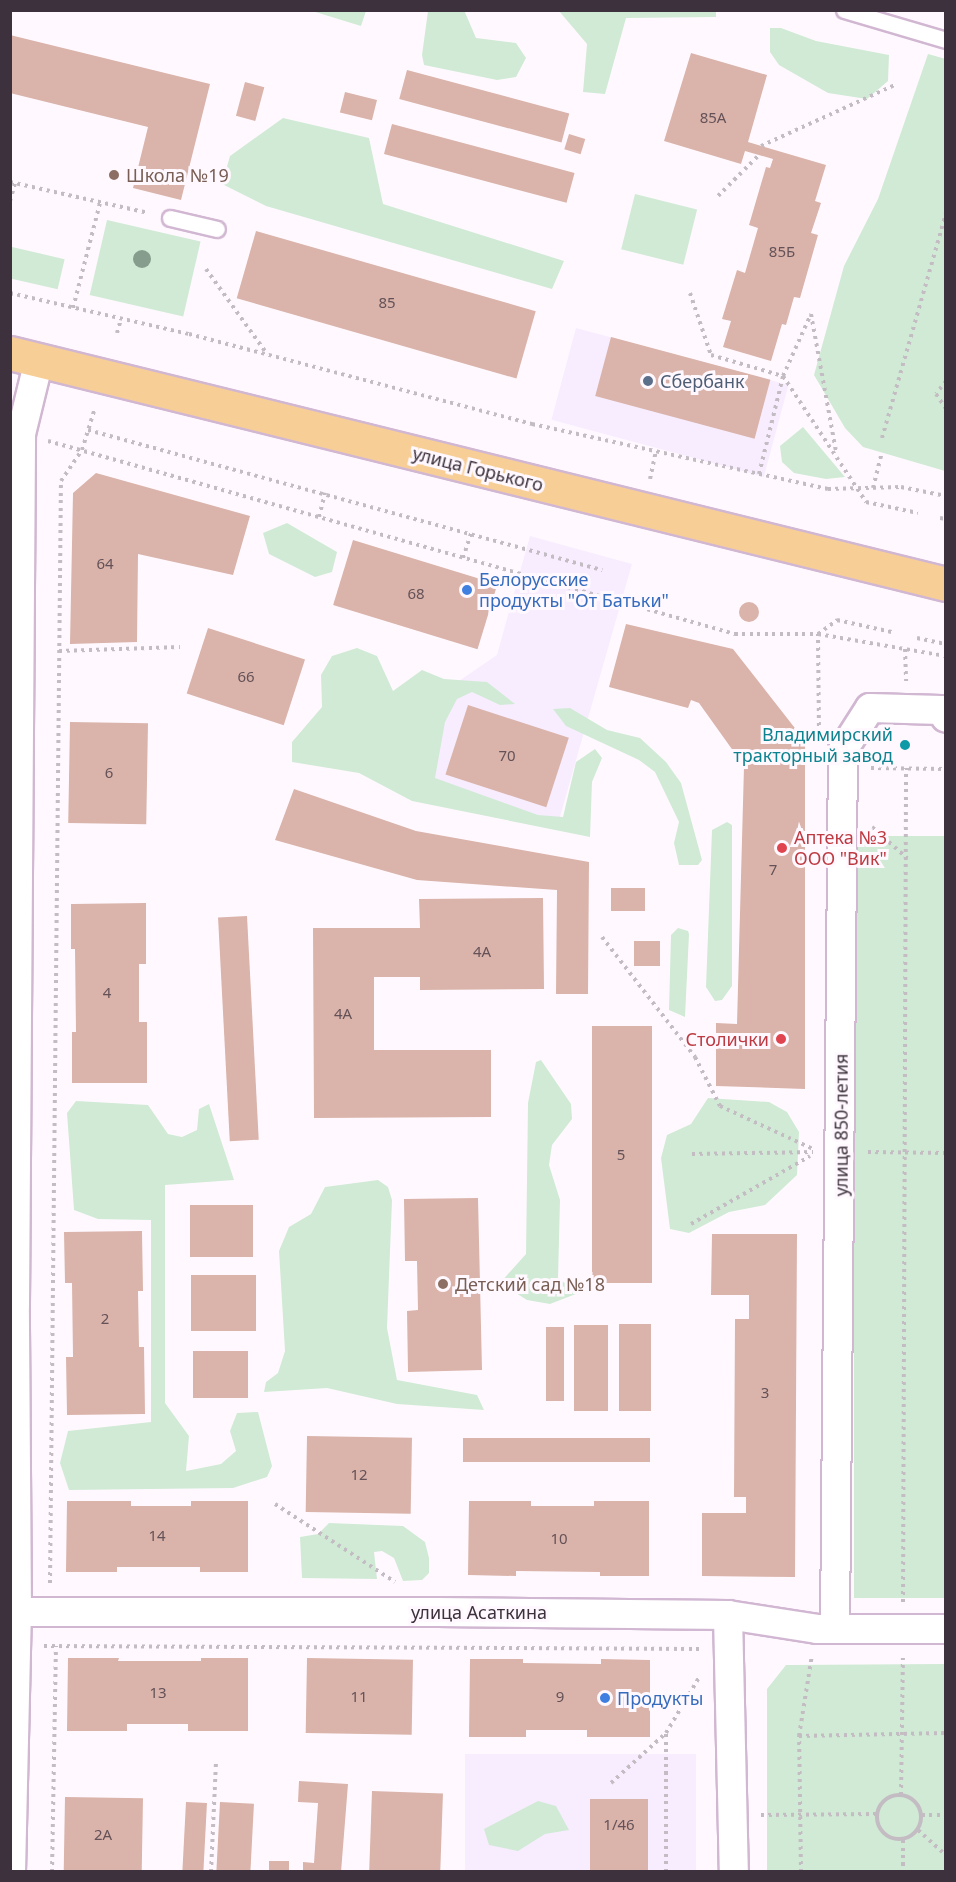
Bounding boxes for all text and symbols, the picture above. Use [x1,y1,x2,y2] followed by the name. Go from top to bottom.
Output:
[700,109,726,127] house number: 85А
[126,164,229,186] place label: Школа №19
[107,168,121,182] marker: Школа №19
[769,243,795,261] house number: 85Б
[378,294,396,312] house number: 85
[660,370,744,392] place label: Сбербанк
[641,374,655,388] marker: Сбербанк
[410,442,546,496] street label: улица Горького
[96,555,114,573] house number: 64
[479,569,669,612] place label: Белорусские продукты "От Батьки"
[460,583,474,597] marker: Белорусские продукты "От Батьки"
[407,585,425,603] house number: 68
[237,668,255,686] house number: 66
[733,724,893,766] place label: Владимирский тракторный завод
[898,738,912,752] marker: Владимирский тракторный завод
[498,747,516,765] house number: 70
[105,764,113,782] house number: 6
[794,827,887,870] place label: Аптека №3 ООО "Вик"
[775,841,789,855] marker: Аптека №3 ООО "Вик"
[769,861,777,879] house number: 7
[473,943,491,961] house number: 4А
[103,984,111,1002] house number: 4
[334,1005,352,1023] house number: 4А
[686,1028,769,1050] place label: Столички
[774,1032,788,1046] marker: Столички
[830,1054,852,1196] street label: улица 850-летия
[617,1146,625,1164] house number: 5
[455,1273,605,1295] place label: Детский сад №18
[436,1277,450,1291] marker: Детский сад №18
[101,1310,109,1328] house number: 2
[761,1384,769,1402] house number: 3
[350,1466,368,1484] house number: 12
[148,1527,166,1545] house number: 14
[550,1530,568,1548] house number: 10
[411,1601,547,1623] street label: улица Асаткина
[149,1684,167,1702] house number: 13
[617,1687,703,1709] place label: Продукты
[350,1688,368,1706] house number: 11
[556,1688,564,1706] house number: 9
[598,1691,612,1705] marker: Продукты
[603,1816,635,1834] house number: 1/46
[94,1826,112,1844] house number: 2А

